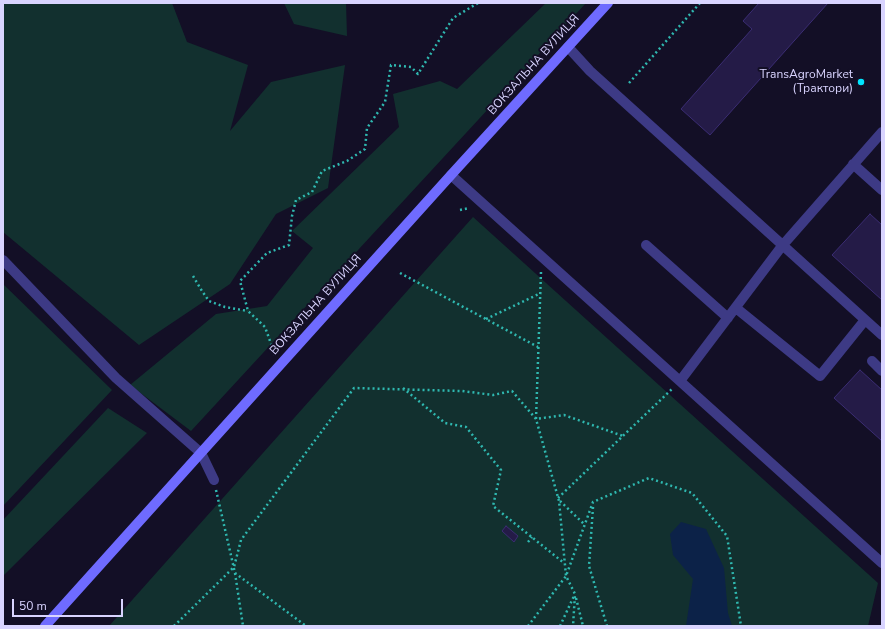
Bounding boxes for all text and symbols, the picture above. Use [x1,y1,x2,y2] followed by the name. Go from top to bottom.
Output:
[485,12,583,118] street label: ВОКЗАЛЬНА ВУЛИЦЯ
[760,68,853,96] place label: TransAgroMarket (Трактори)
[856,77,866,87] marker: TransAgroMarket (Трактори)
[267,252,365,358] street label: ВОКЗАЛЬНА ВУЛИЦЯ
[14,591,125,617] scale bar
[19,598,47,614] text: 50 m

